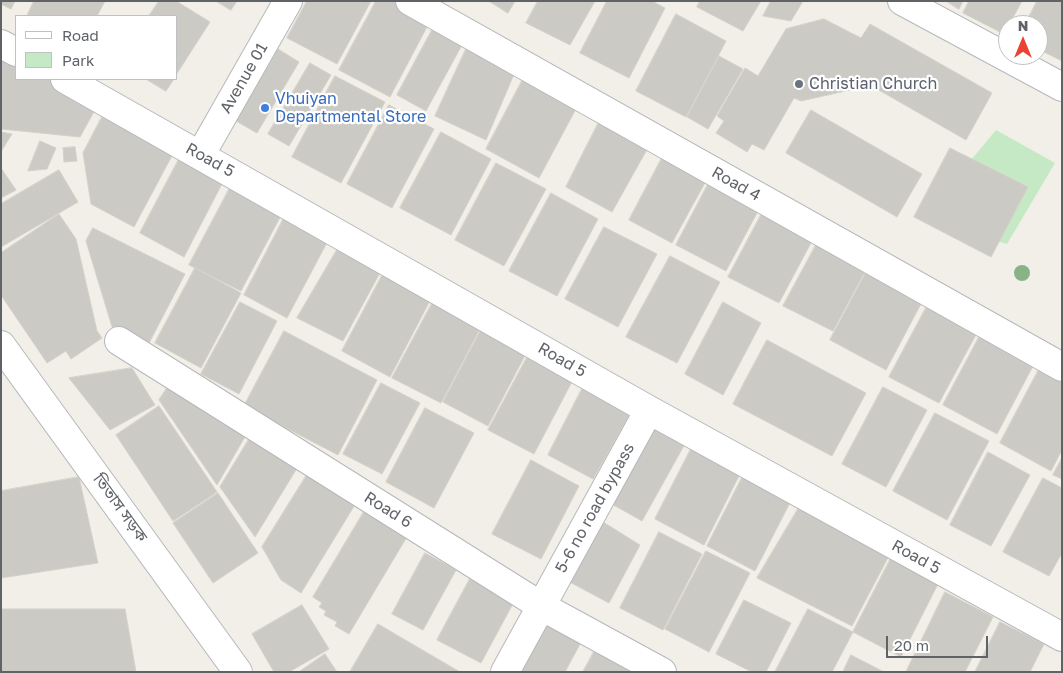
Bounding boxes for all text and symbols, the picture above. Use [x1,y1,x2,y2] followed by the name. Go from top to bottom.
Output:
[15,15,178,80] legend
[998,15,1048,65] north arrow
[1018,17,1028,34] text: N
[62,26,99,44] text: Road
[216,39,272,117] street label: Avenue 01
[62,51,94,69] text: Park
[809,74,937,94] place label: Christian Church
[793,78,805,90] marker: Christian Church
[275,89,426,127] place label: Vhuiyan Departmental Store
[259,102,271,114] marker: Vhuiyan Departmental Store
[182,139,238,181] street label: Road 5
[708,163,764,205] street label: Road 4
[534,339,590,381] street label: Road 5
[551,440,639,576] street label: 5-6 no road bypass
[89,470,151,546] street label: তিতাস সড়ক
[360,488,416,532] street label: Road 6
[888,536,944,578] street label: Road 5
[888,626,990,658] scale bar
[894,636,929,654] text: 20 m

